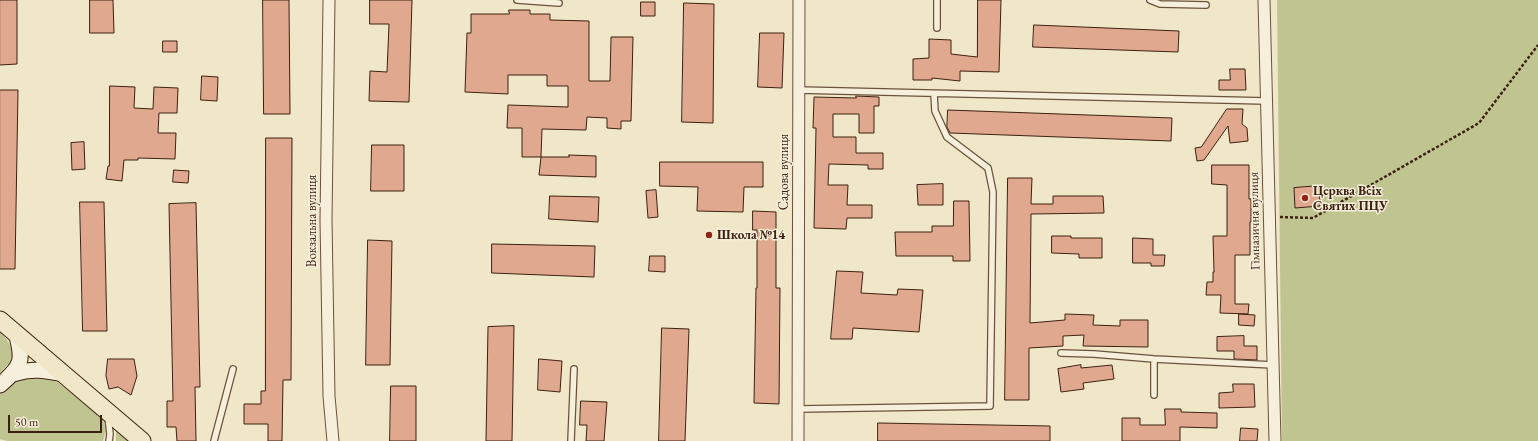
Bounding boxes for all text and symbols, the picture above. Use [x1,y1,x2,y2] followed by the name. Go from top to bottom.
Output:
[776,134,792,210] street label: Садова вулиця
[1246,172,1264,270] street label: Гімназична вулиця
[304,175,320,267] street label: Вокзальна вулиця
[1313,183,1388,214] place label: Церква Всіх Святих ПЦУ
[1300,193,1310,203] marker: Церква Всіх Святих ПЦУ
[717,227,785,243] place label: Школа №14
[704,230,714,240] marker: Школа №14
[10,407,104,433] scale bar
[15,414,38,430] text: 50 m

